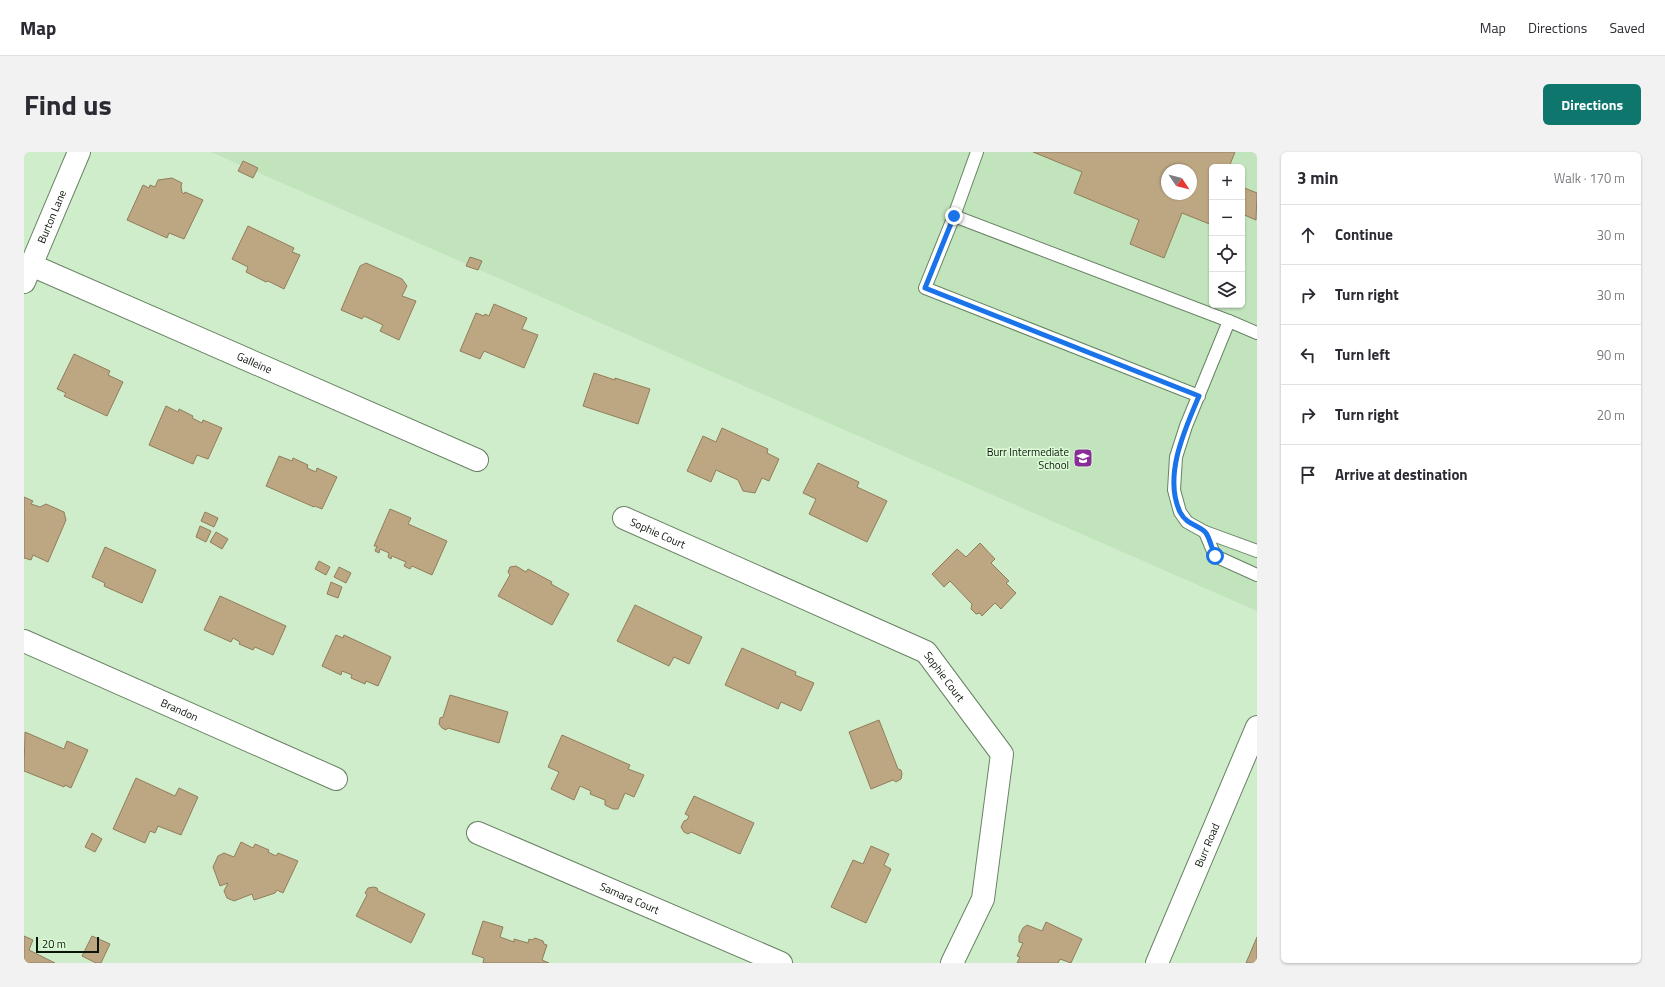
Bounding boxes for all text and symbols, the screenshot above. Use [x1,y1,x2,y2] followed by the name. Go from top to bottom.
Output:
[20,13,56,42] text: Map
[1480,17,1506,38] text: Map
[1528,17,1587,38] text: Directions
[1609,17,1645,38] text: Saved
[24,83,112,126] text: Find us
[1543,84,1641,125] button: Directions
[1161,164,1197,200] north arrow
[1209,164,1245,308] map controls
[1209,164,1245,200] button: +
[1297,165,1338,191] text: 3 min
[1554,168,1625,188] text: Walk · 170 m
[33,187,70,246] street label: Burton Lane
[1209,200,1245,236] button: −
[945,207,963,225] route end
[1335,223,1393,246] text: Continue
[1297,224,1319,246] icon: ahead
[1597,225,1625,245] text: 30 m
[1209,236,1245,272] button: locate
[1209,272,1245,308] button: layers
[1335,283,1399,306] text: Turn right
[1297,284,1319,306] icon: right
[1597,285,1625,305] text: 30 m
[1335,343,1390,366] text: Turn left
[1297,344,1319,366] icon: left
[1597,345,1625,365] text: 90 m
[234,348,275,378] street label: Galleine
[1335,403,1399,426] text: Turn right
[1297,404,1319,426] icon: right
[1597,405,1625,425] text: 20 m
[987,444,1069,473] place label: Burr Intermediate School
[1072,447,1094,469] school or university icon: Burr Intermediate School
[1335,463,1468,486] text: Arrive at destination
[1297,464,1319,486] icon: arrive
[628,514,688,552] street label: Sophie Court
[1206,547,1224,565] route start
[920,648,968,705] street label: Sophie Court
[158,694,201,725] street label: Brandon
[1190,820,1223,870] street label: Burr Road
[597,878,662,918] street label: Samara Court
[36,935,99,954] scale bar
[42,936,66,952] text: 20 m

